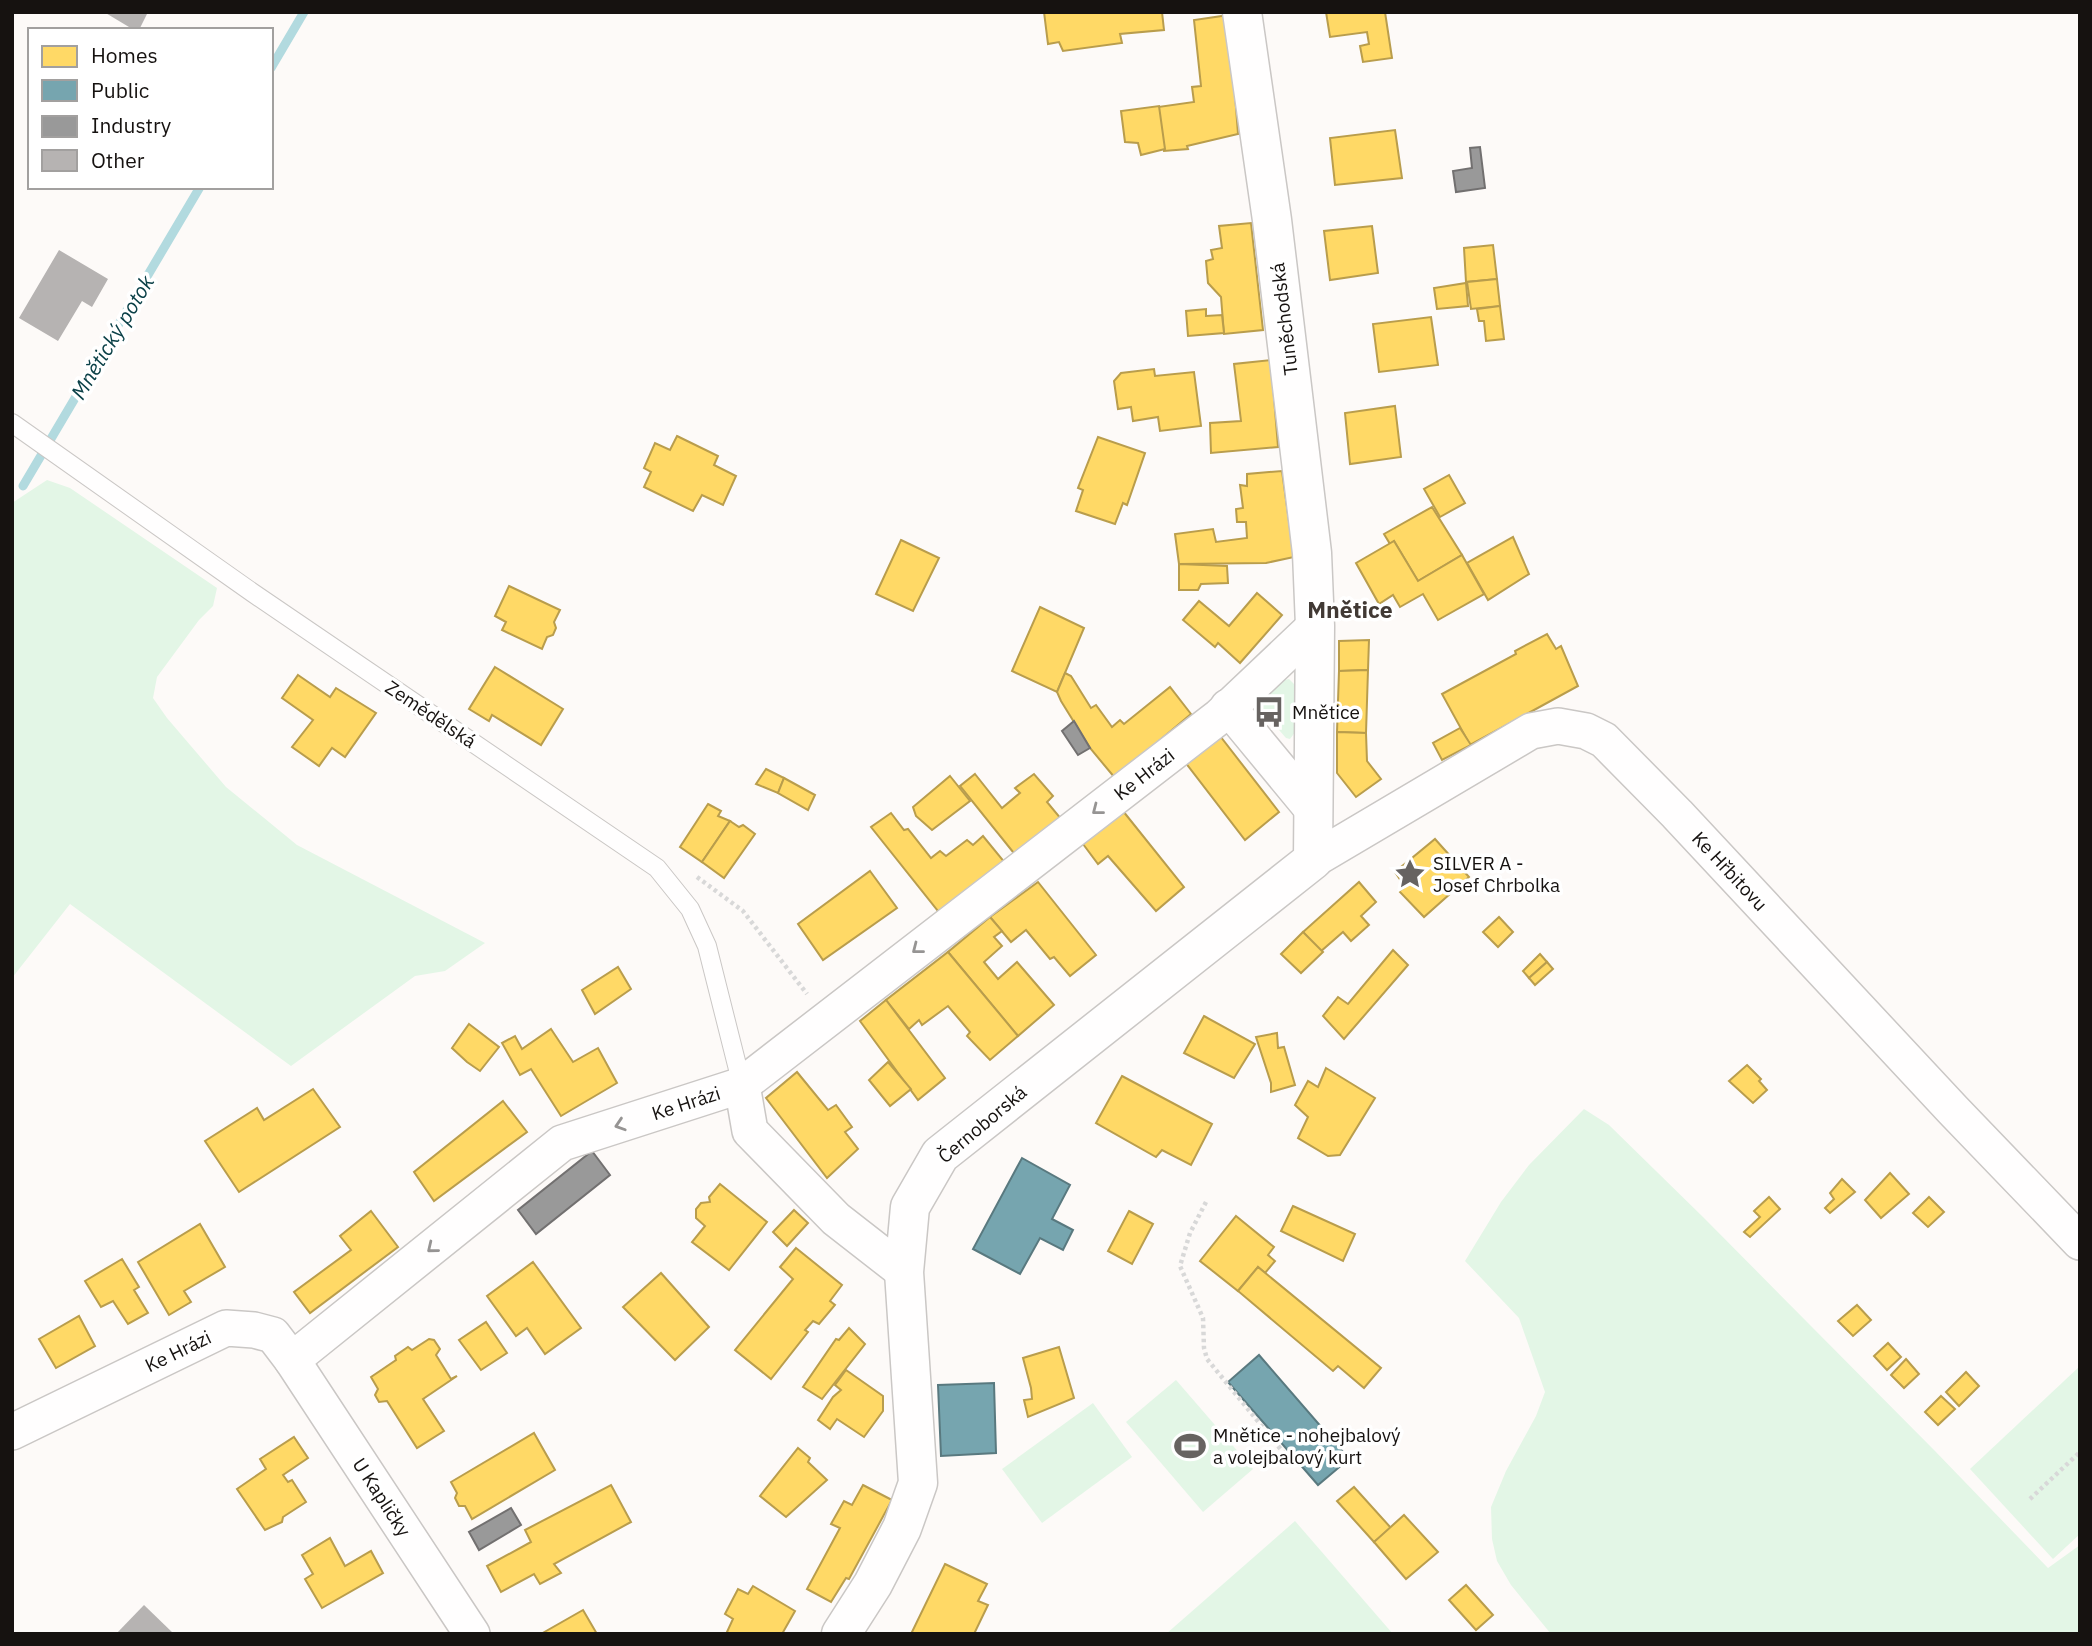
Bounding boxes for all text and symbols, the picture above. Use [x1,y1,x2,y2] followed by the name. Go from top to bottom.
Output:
[28,28,273,189] legend
[91,41,158,69] text: Homes
[91,76,149,104] text: Public
[91,111,172,139] text: Industry
[91,146,145,174] text: Other
[1265,261,1303,377] street label: Tuněchodská
[64,269,161,404] water label: Mnětický potok
[1307,594,1393,624] district label: Mnětice
[381,675,481,753] street label: Zemědělská
[1252,695,1286,729] bus stop icon: Mnětice
[1292,700,1360,724] place label: Mnětice
[1109,743,1179,805] street label: Ke Hrázi
[1093,802,1105,815] one-way arrow
[1687,826,1773,916] street label: Ke Hřbitovu
[1433,851,1560,897] place label: SILVER A - Josef Chrbolka
[1393,857,1427,891] place icon: SILVER A - Josef Chrbolka
[913,941,925,954] one-way arrow
[933,1080,1031,1168] street label: Černoborská
[649,1081,723,1125] street label: Ke Hrázi
[614,1116,626,1131] one-way arrow
[428,1239,440,1252] one-way arrow
[141,1325,215,1377] street label: Ke Hrázi
[1213,1423,1401,1469] place label: Mnětice - nohejbalový a volejbalový kurt
[1173,1429,1207,1463] sports icon: Mnětice - nohejbalový a volejbalový kurt
[348,1453,417,1541] street label: U Kapličky

